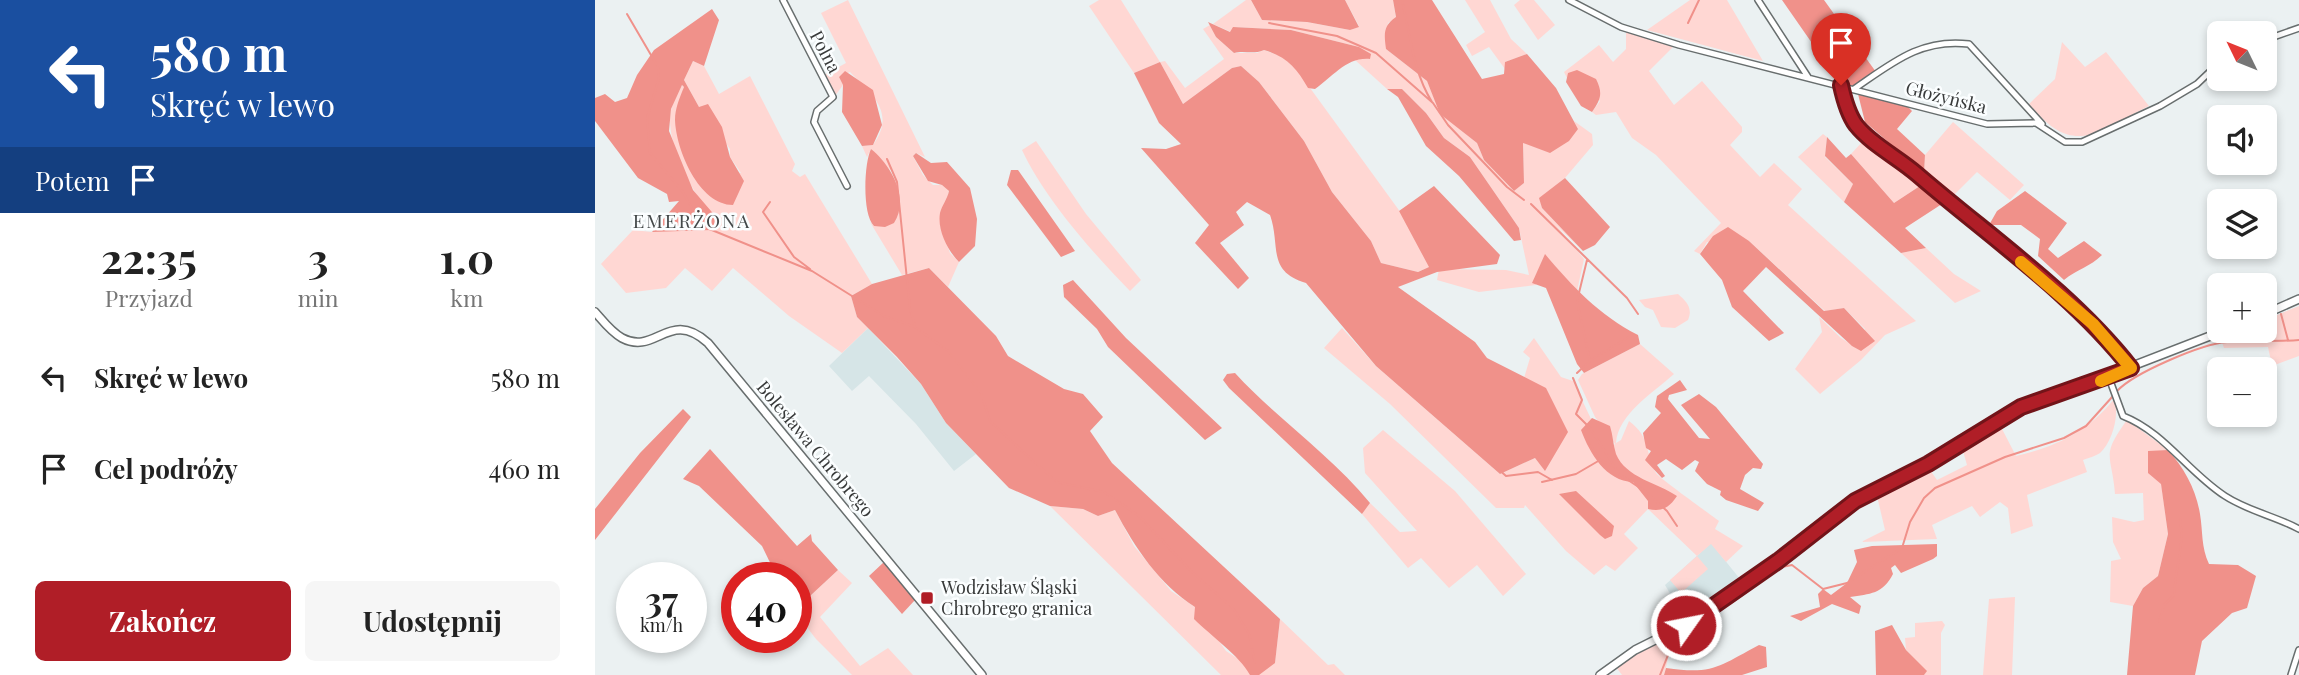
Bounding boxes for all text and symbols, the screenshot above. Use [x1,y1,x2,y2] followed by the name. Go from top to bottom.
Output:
[1811,13,1871,85] pin
[150,19,287,84] text: 580 m
[2207,21,2277,91] north arrow
[2207,21,2277,427] map controls
[1822,24,1860,62] icon: arrive
[805,26,847,77] street label: Polna
[35,28,126,119] icon: left
[1903,75,1989,119] street label: Głożyńska
[150,82,335,125] text: Skręć w lewo
[2207,105,2277,175] button: sound
[124,161,162,199] icon: arrive
[35,163,110,198] text: Potem
[2207,189,2277,259] button: layers
[633,207,751,233] district label: EMERŻONA
[101,229,197,285] text: 22:35
[308,229,328,285] text: 3
[440,229,494,285] text: 1.0
[2207,273,2277,343] button: +
[105,282,193,313] text: Przyjazd
[298,282,339,313] text: min
[450,282,483,313] text: km
[2207,357,2277,427] button: −
[35,359,73,397] icon: left
[94,360,248,395] text: Skręć w lewo
[491,360,560,395] text: 580 m
[752,375,880,522] street label: Bolesława Chrobrego
[35,450,73,488] icon: arrive
[94,451,238,486] text: Cel podróży
[489,451,560,486] text: 460 m
[721,562,812,653] speed limit sign: 40
[645,575,678,622] text: 37
[940,575,1092,620] place label: Wodzisław Śląski Chrobrego granica
[35,581,291,661] button: Zakończ
[305,581,560,661] button: Udostępnij
[1649,588,1723,662] position arrow
[919,590,935,606] marker: Wodzisław Śląski Chrobrego granica
[640,613,683,637] text: km/h

